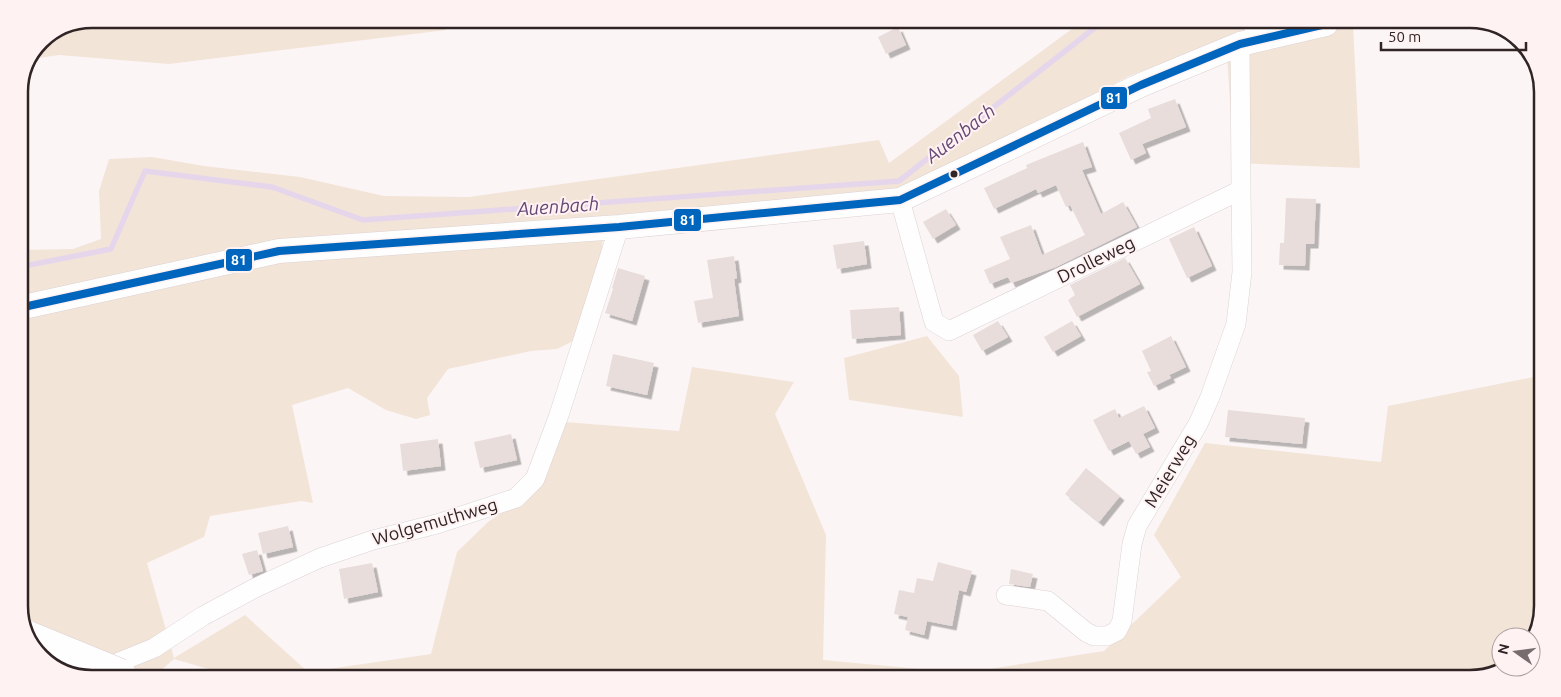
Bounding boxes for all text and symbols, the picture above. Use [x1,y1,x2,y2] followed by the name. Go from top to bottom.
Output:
[1381,20,1526,52] scale bar
[1388,28,1421,45] text: 50 m
[1100,86,1128,110] line badge: 81
[1106,90,1122,106] text: 81
[920,99,999,168] water label: Auenbach
[949,169,959,179] unlabelled marker
[515,192,600,220] water label: Auenbach
[673,208,702,232] line badge: 81
[680,212,696,228] text: 81
[1054,232,1138,286] street label: Drolleweg
[225,248,253,272] line badge: 81
[231,252,247,268] text: 81
[1140,430,1199,510] street label: Meierweg
[370,494,500,548] street label: Wolgemuthweg
[1491,627,1541,677] north arrow
[1494,642,1512,656] text: N

